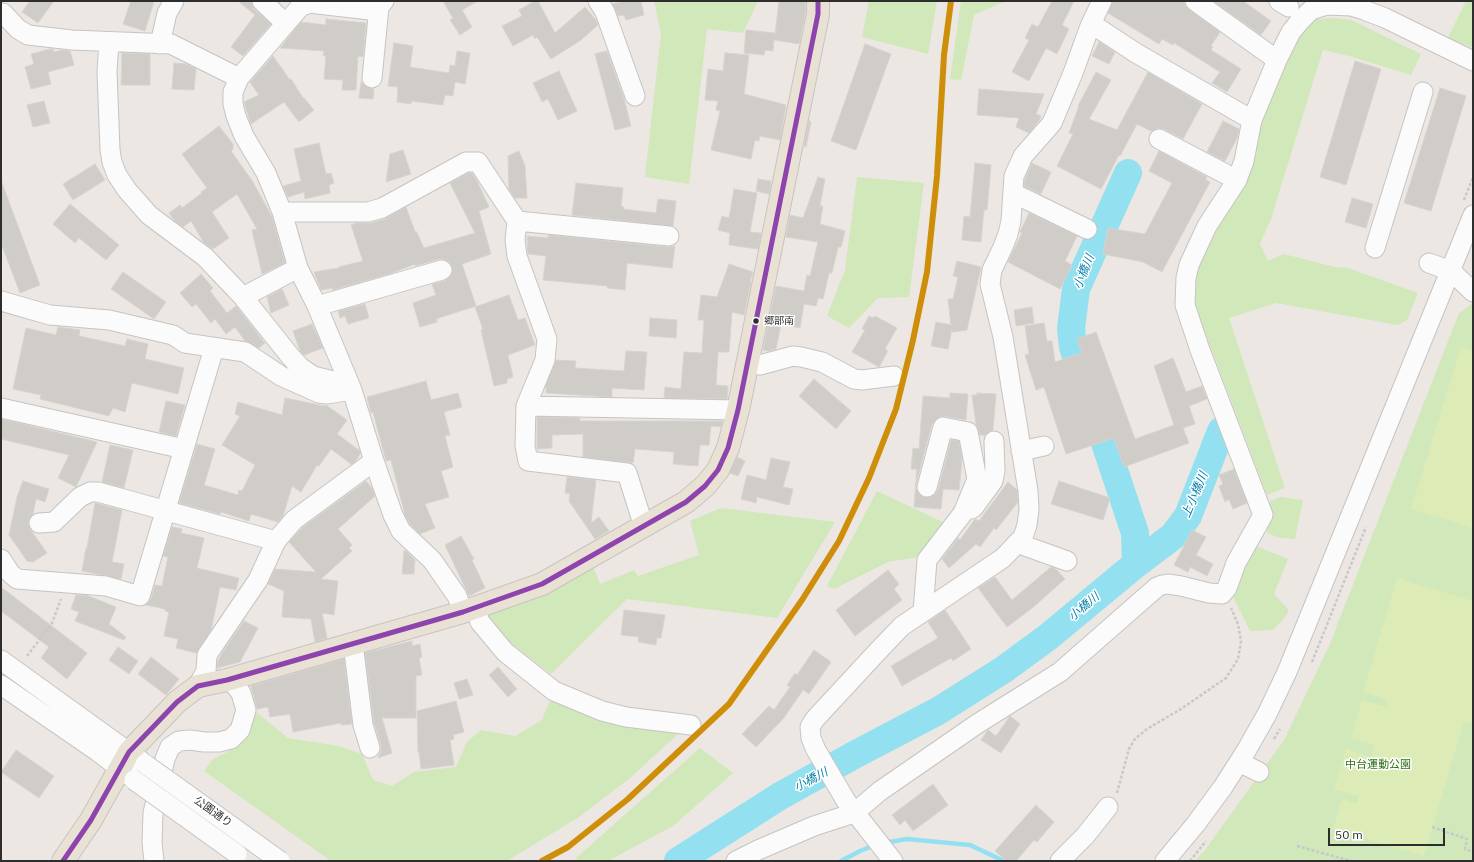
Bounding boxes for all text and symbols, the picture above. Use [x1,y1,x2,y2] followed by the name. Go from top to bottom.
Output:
[1071,253,1097,291] water label: 小橋川
[764,315,794,327] place label: 郷部南
[751,316,761,326] marker: 郷部南
[1179,470,1211,520] water label: 上小橋川
[1066,590,1102,624] water label: 小橋川
[1345,758,1411,772] park label: 中台運動公園
[792,765,830,795] water label: 小橋川
[191,794,235,830] street label: 公園通り
[1330,820,1447,846] scale bar
[1335,827,1363,842] text: 50 m

